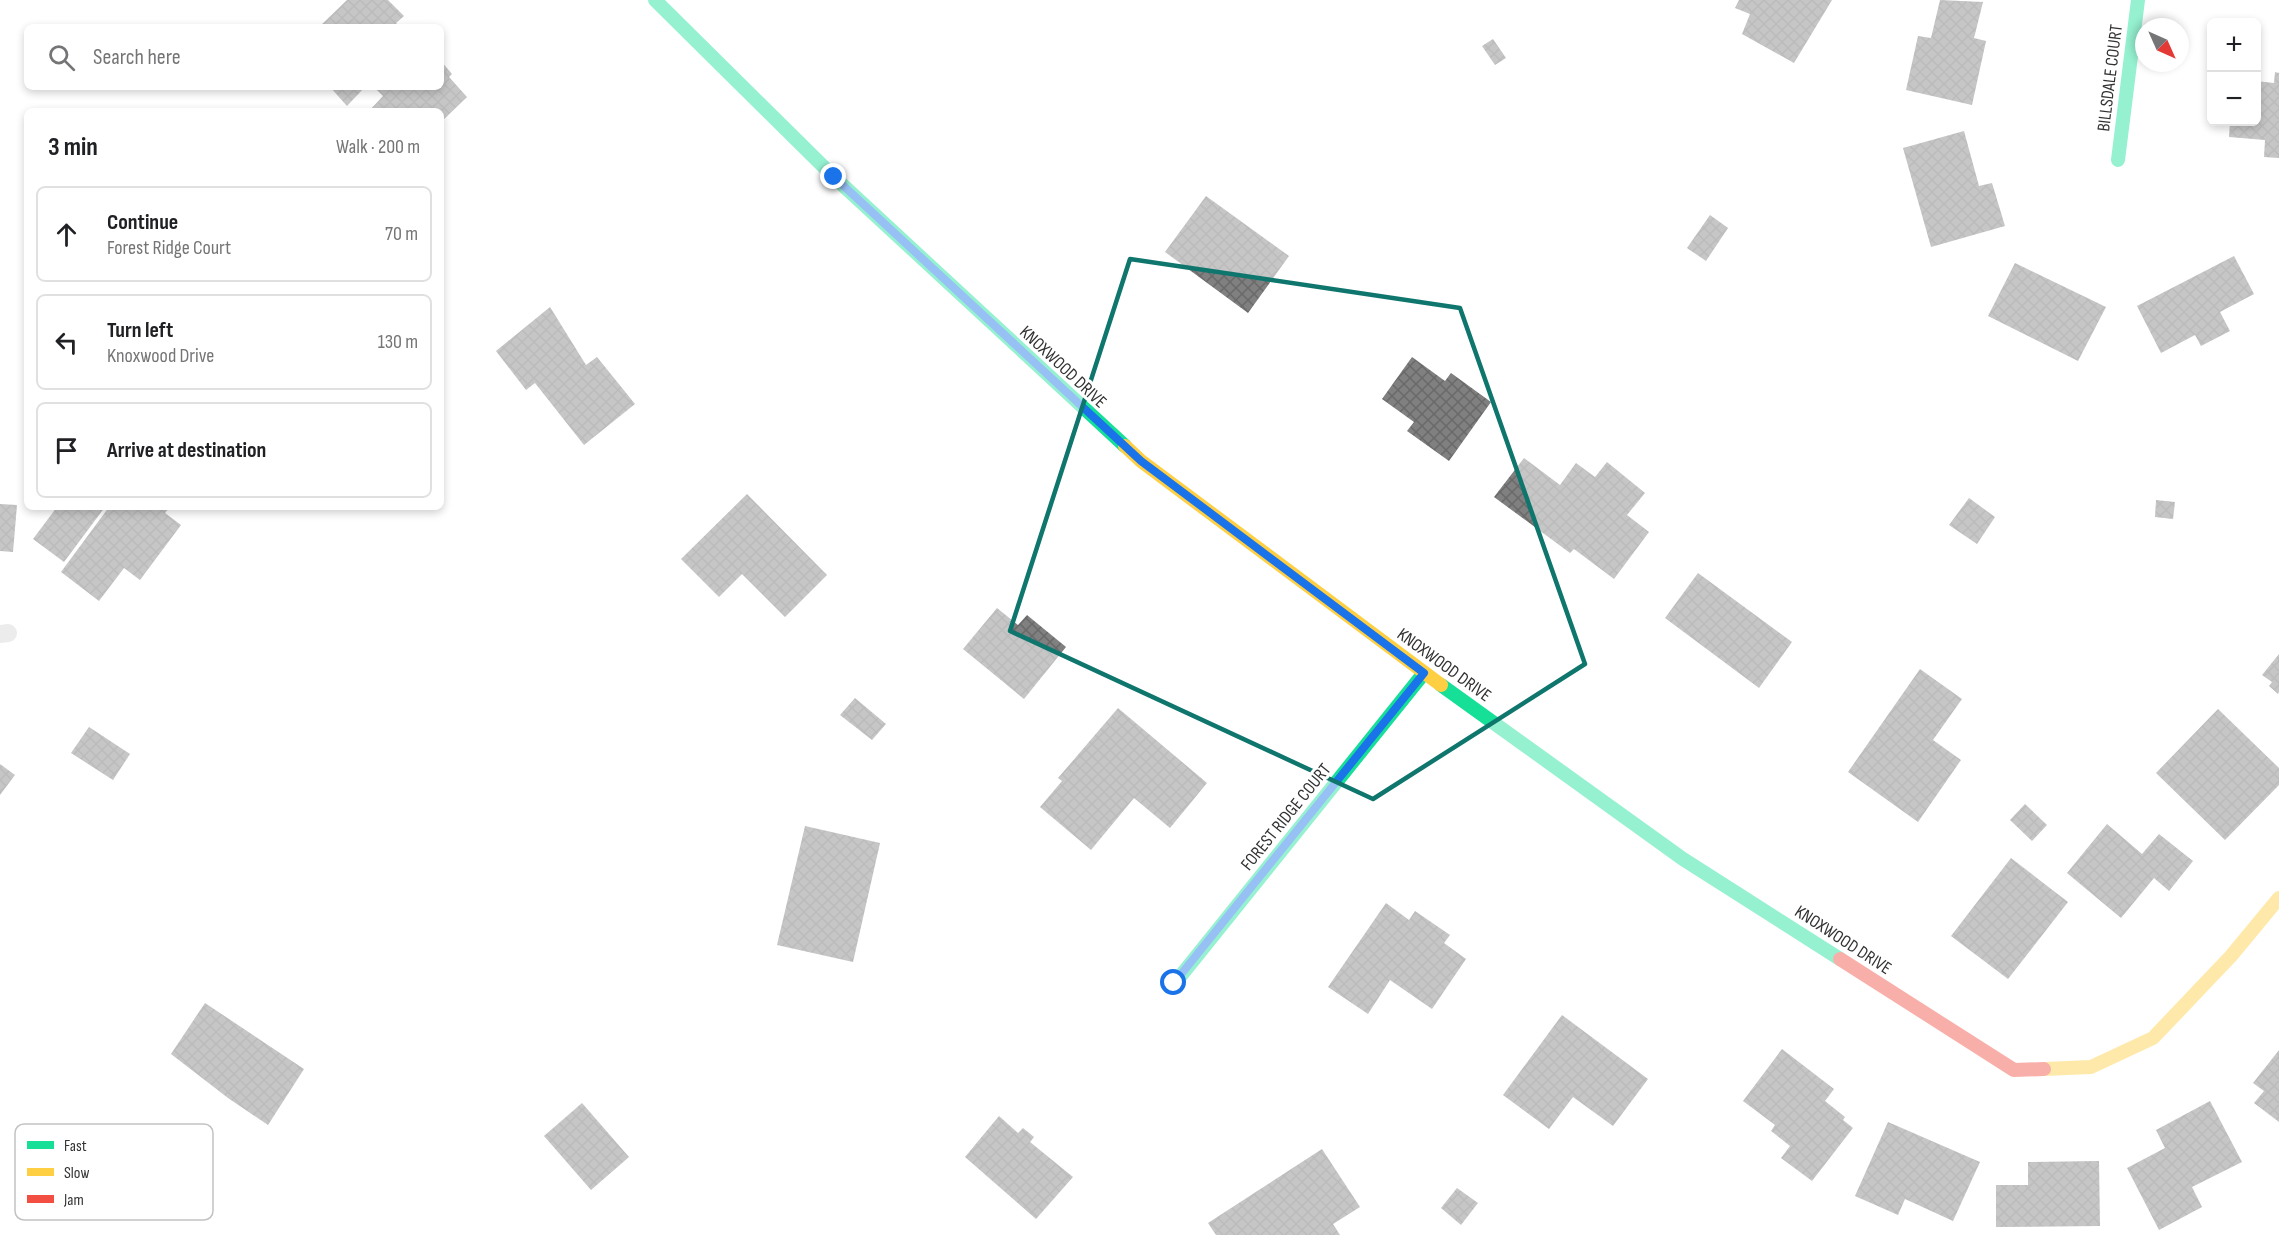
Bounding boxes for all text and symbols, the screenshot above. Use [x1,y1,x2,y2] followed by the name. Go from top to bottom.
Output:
[2135,18,2189,72] north arrow
[2207,18,2261,126] map controls
[2207,18,2261,72] button: +
[2093,23,2127,133] street label: BILLSDALE COURT
[24,24,444,90] search box
[45,41,78,74] icon: search
[93,44,180,71] text: Search here
[2207,72,2261,126] button: −
[48,132,98,163] text: 3 min
[336,135,420,159] text: Walk · 200 m
[820,163,846,189] route end
[107,209,178,236] text: Continue
[50,218,83,251] icon: ahead
[385,222,418,246] text: 70 m
[107,236,231,260] text: Forest Ridge Court
[107,317,173,344] text: Turn left
[1015,321,1111,413] street label: KNOXWOOD DRIVE
[50,326,83,359] icon: left
[378,330,418,354] text: 130 m
[107,344,214,368] text: Knoxwood Drive
[50,434,83,467] icon: arrive
[107,437,266,464] text: Arrive at destination
[1393,624,1495,706] street label: KNOXWOOD DRIVE
[1237,759,1335,875] street label: FOREST RIDGE COURT
[1791,901,1895,979] street label: KNOXWOOD DRIVE
[1160,969,1186,995] route start
[15,1124,213,1220] legend
[64,1137,87,1156] text: Fast
[64,1164,89,1183] text: Slow
[63,1191,84,1210] text: Jam

